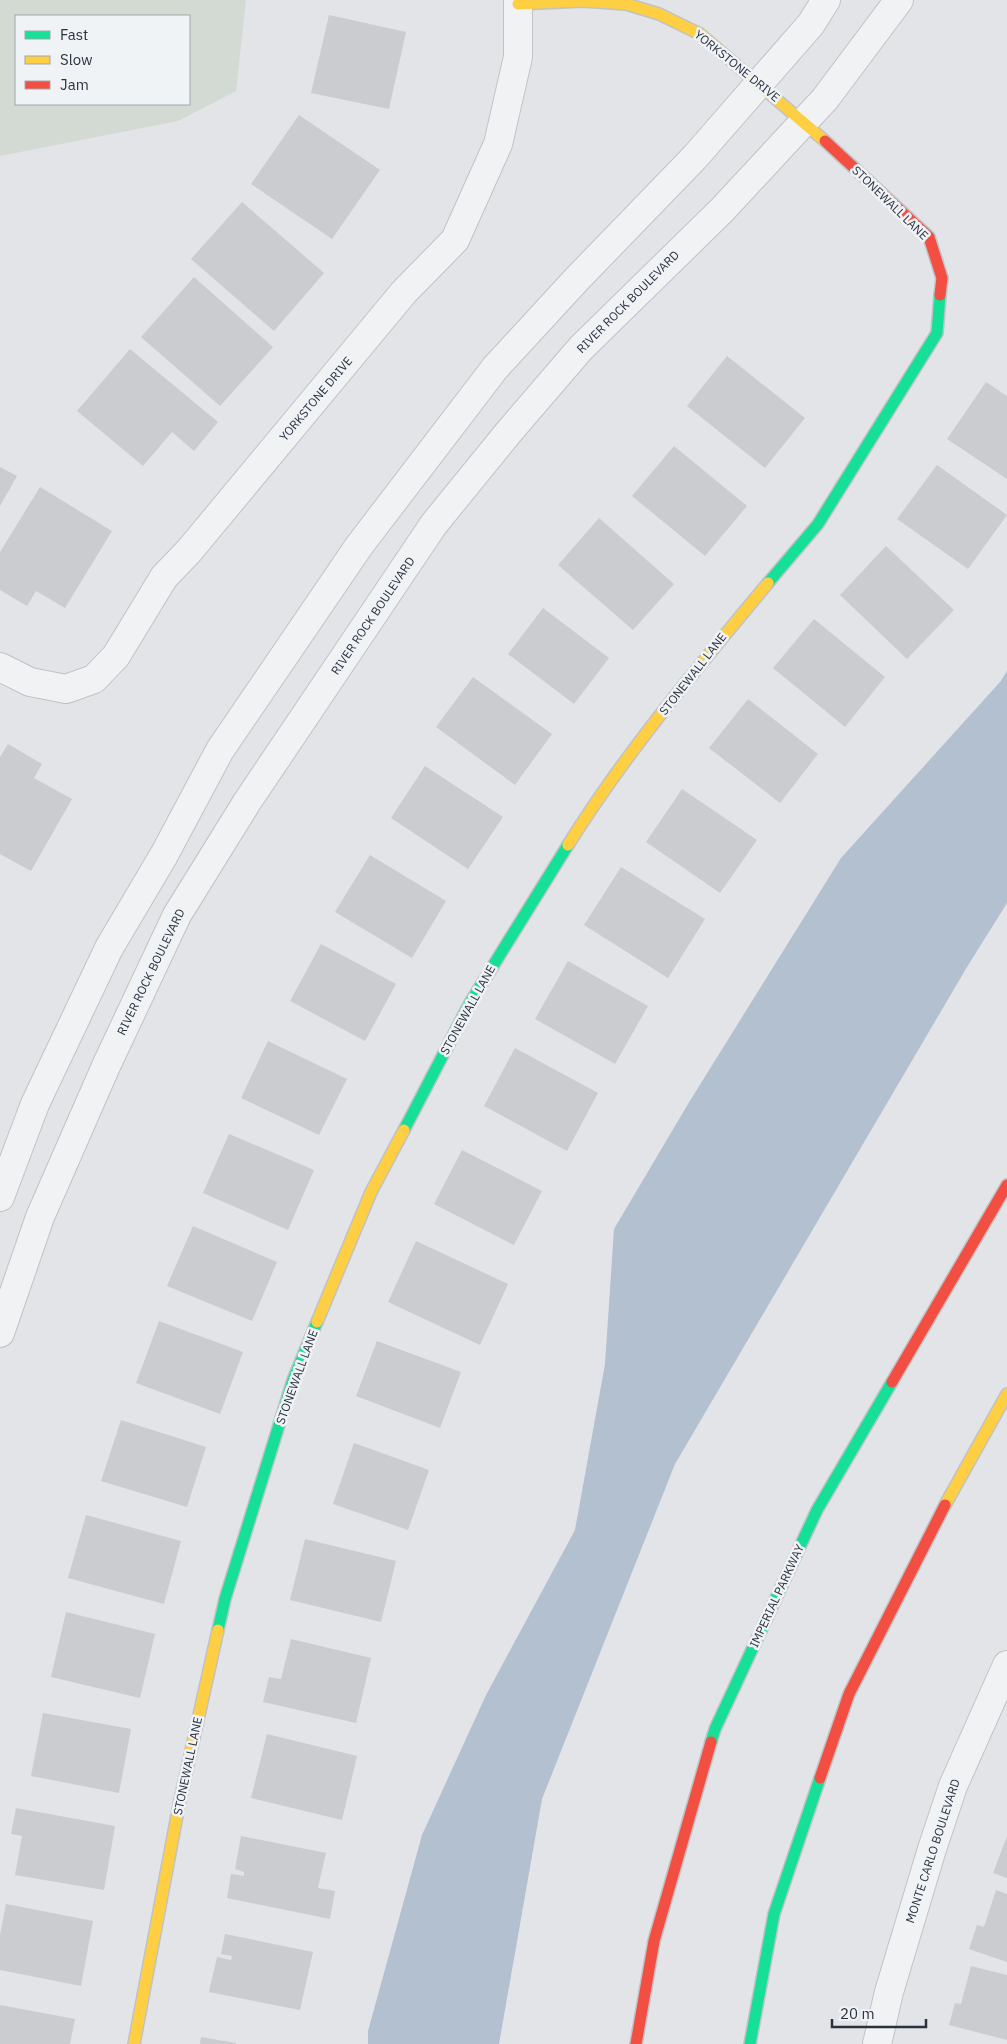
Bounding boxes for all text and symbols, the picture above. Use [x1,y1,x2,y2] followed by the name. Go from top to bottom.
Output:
[15,15,190,105] legend
[60,25,88,44] text: Fast
[692,27,783,105] street label: YORKSTONE DRIVE
[60,50,93,69] text: Slow
[60,75,89,94] text: Jam
[849,163,932,243] street label: STONEWALL LANE
[573,247,682,356] street label: RIVER ROCK BOULEVARD
[276,353,355,444] street label: YORKSTONE DRIVE
[328,554,418,677] street label: RIVER ROCK BOULEVARD
[656,630,729,718] street label: STONEWALL LANE
[113,906,188,1037] street label: RIVER ROCK BOULEVARD
[437,962,498,1057] street label: STONEWALL LANE
[272,1327,321,1426] street label: STONEWALL LANE
[746,1542,807,1650] street label: IMPERIAL PARKWAY
[170,1715,205,1816] street label: STONEWALL LANE
[902,1777,963,1925] street label: MONTE CARLO BOULEVARD
[832,1996,926,2028] scale bar
[840,2004,875,2023] text: 20 m

